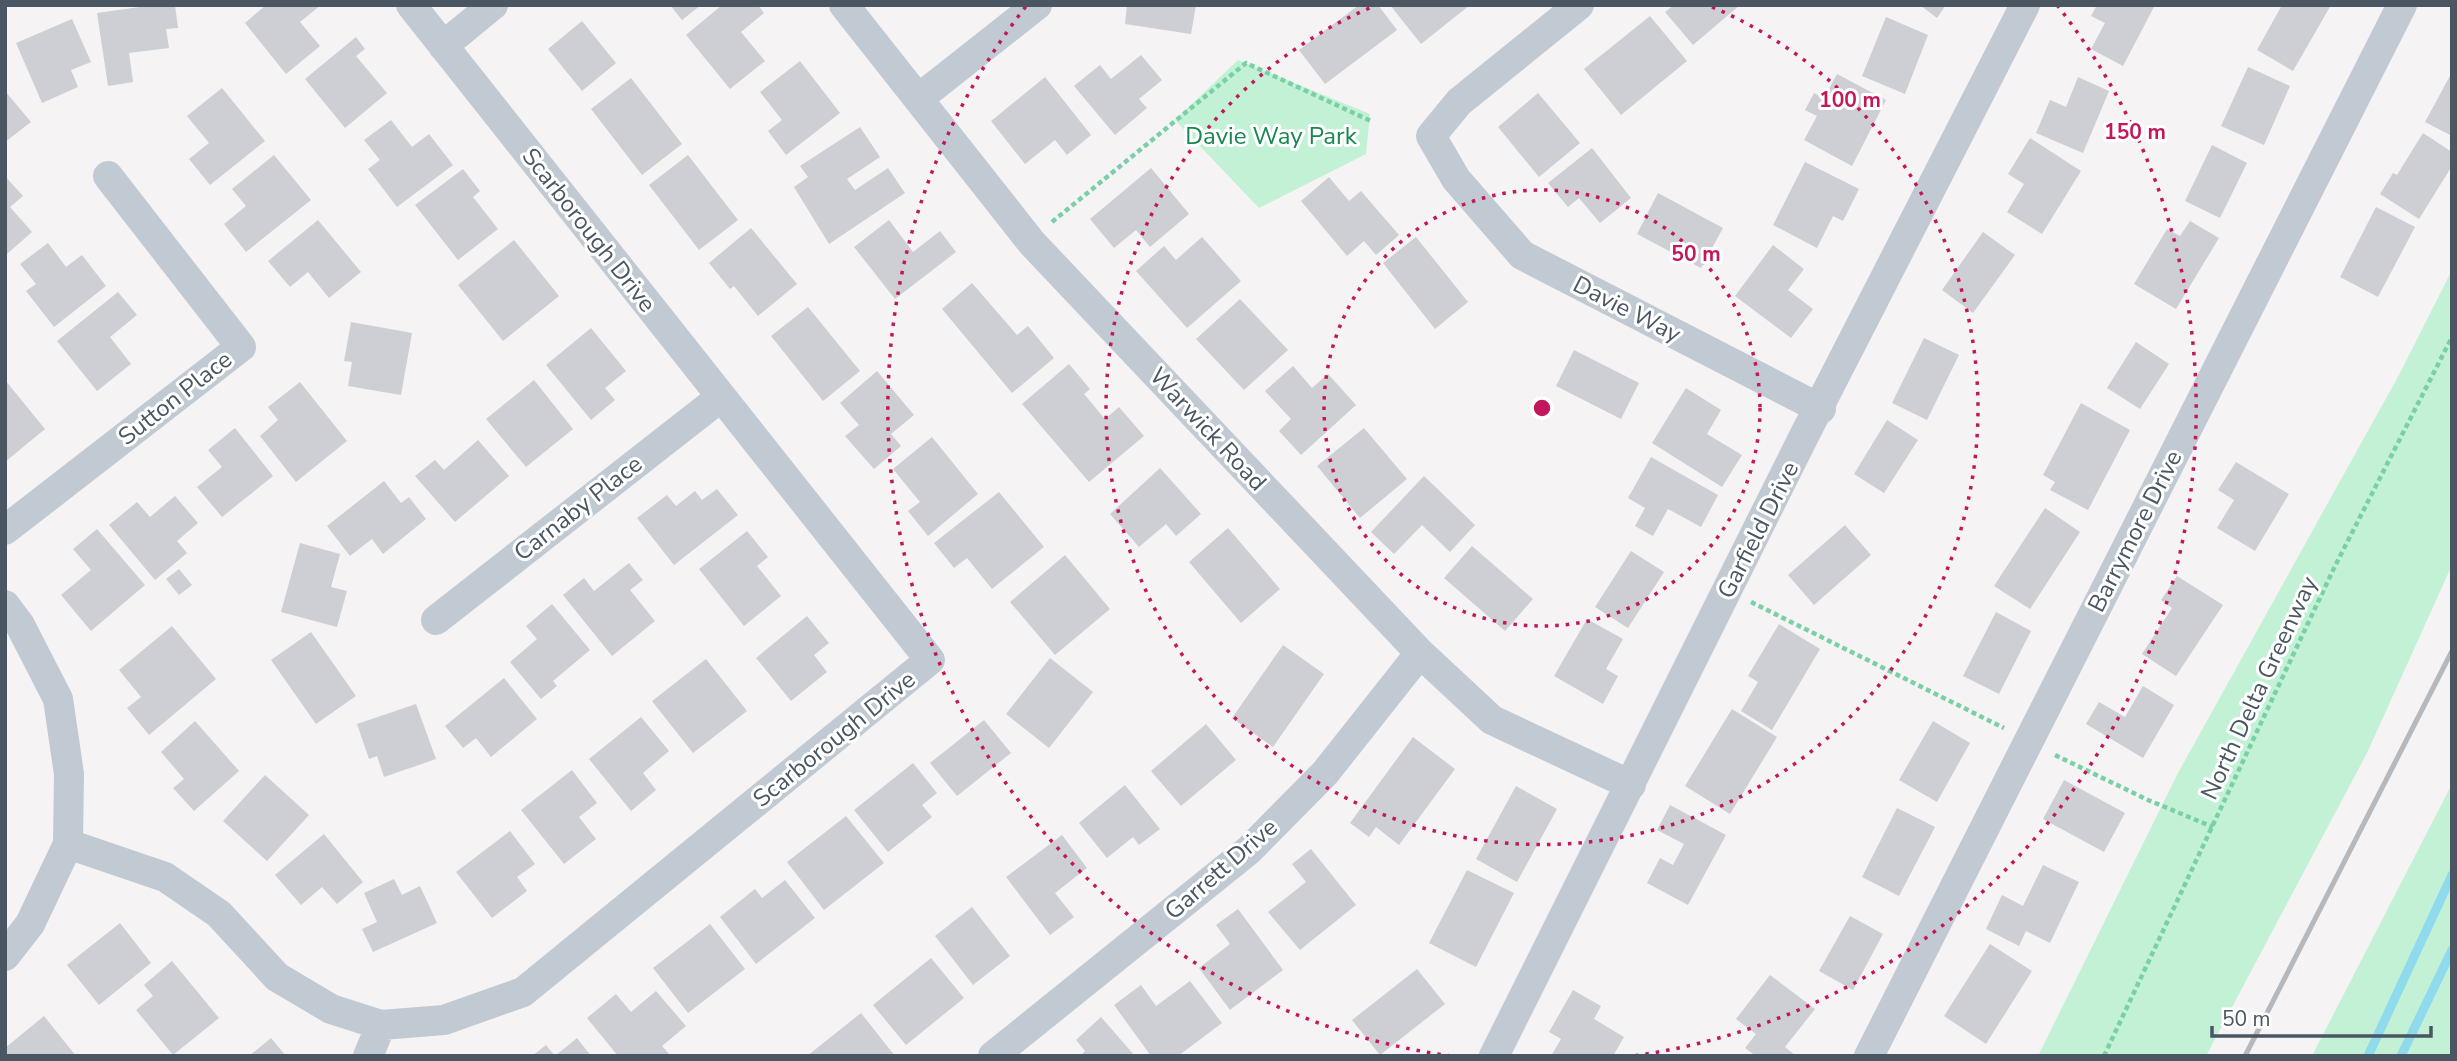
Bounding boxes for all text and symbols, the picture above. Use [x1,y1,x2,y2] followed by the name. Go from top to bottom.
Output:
[1819,86,1881,114] text: 100 m
[2104,118,2166,146] text: 150 m
[1185,120,1358,152] park label: Davie Way Park
[515,141,663,319] street label: Scarborough Drive
[1671,240,1721,268] text: 50 m
[1567,268,1687,350] street label: Davie Way
[111,343,239,453] street label: Sutton Place
[1142,360,1274,498] street label: Warwick Road
[1530,396,1554,420] centre of rings
[2080,445,2190,617] street label: Barrymore Drive
[507,448,649,568] street label: Carnaby Place
[1710,456,1806,604] street label: Garfield Drive
[2193,570,2325,805] street label: North Delta Greenway
[746,663,922,815] street label: Scarborough Drive
[1158,811,1284,927] street label: Garrett Drive
[2212,995,2431,1038] scale bar
[2222,1005,2271,1033] text: 50 m

